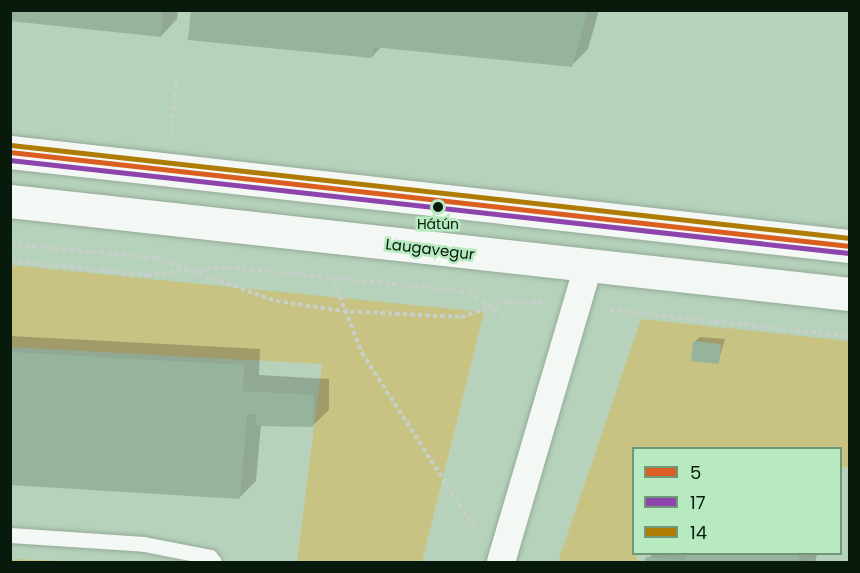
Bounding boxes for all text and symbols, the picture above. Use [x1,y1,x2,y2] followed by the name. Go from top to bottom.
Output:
[432,201,444,213] marker: Hátún
[417,216,459,232] place label: Hátún
[384,235,476,263] street label: Laugavegur
[632,447,842,555] legend
[690,460,701,485] text: 5
[690,490,706,515] text: 17
[690,520,707,545] text: 14

